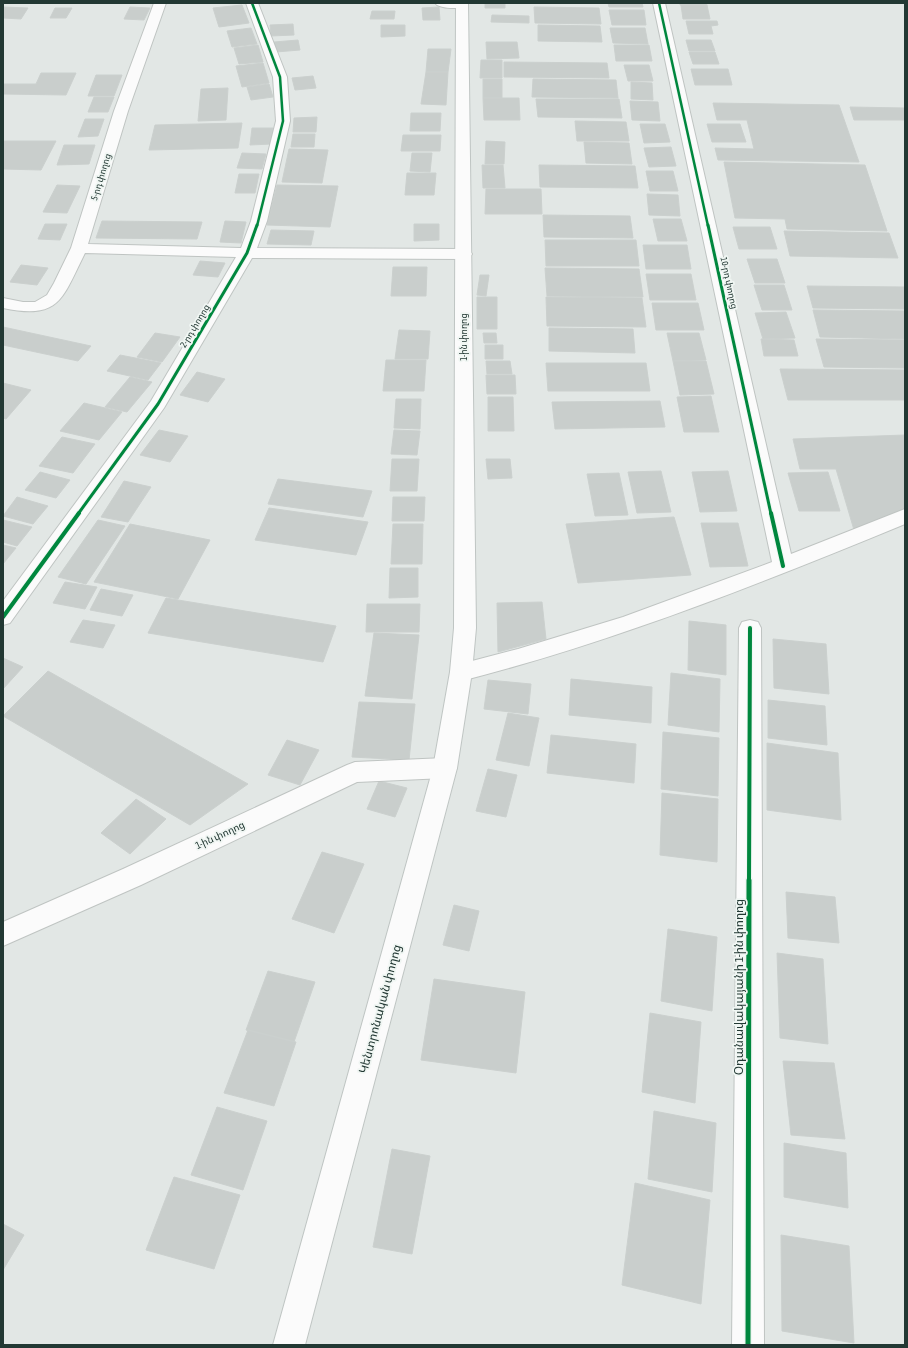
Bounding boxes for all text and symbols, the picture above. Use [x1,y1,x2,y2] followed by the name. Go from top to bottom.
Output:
[89,152,113,202] street label: 5-րդ փողոց
[719,256,739,310] street label: 10-րդ փողոց
[178,303,212,349] street label: 2-րդ փողոց
[459,313,469,361] street label: 1-ին փողոց
[194,819,246,851] street label: 1-ին փողոց
[732,899,746,1075] street label: Օդանավակայանի 1-ին փողոց
[356,943,404,1075] street label: Կենտրոնական փողոց

